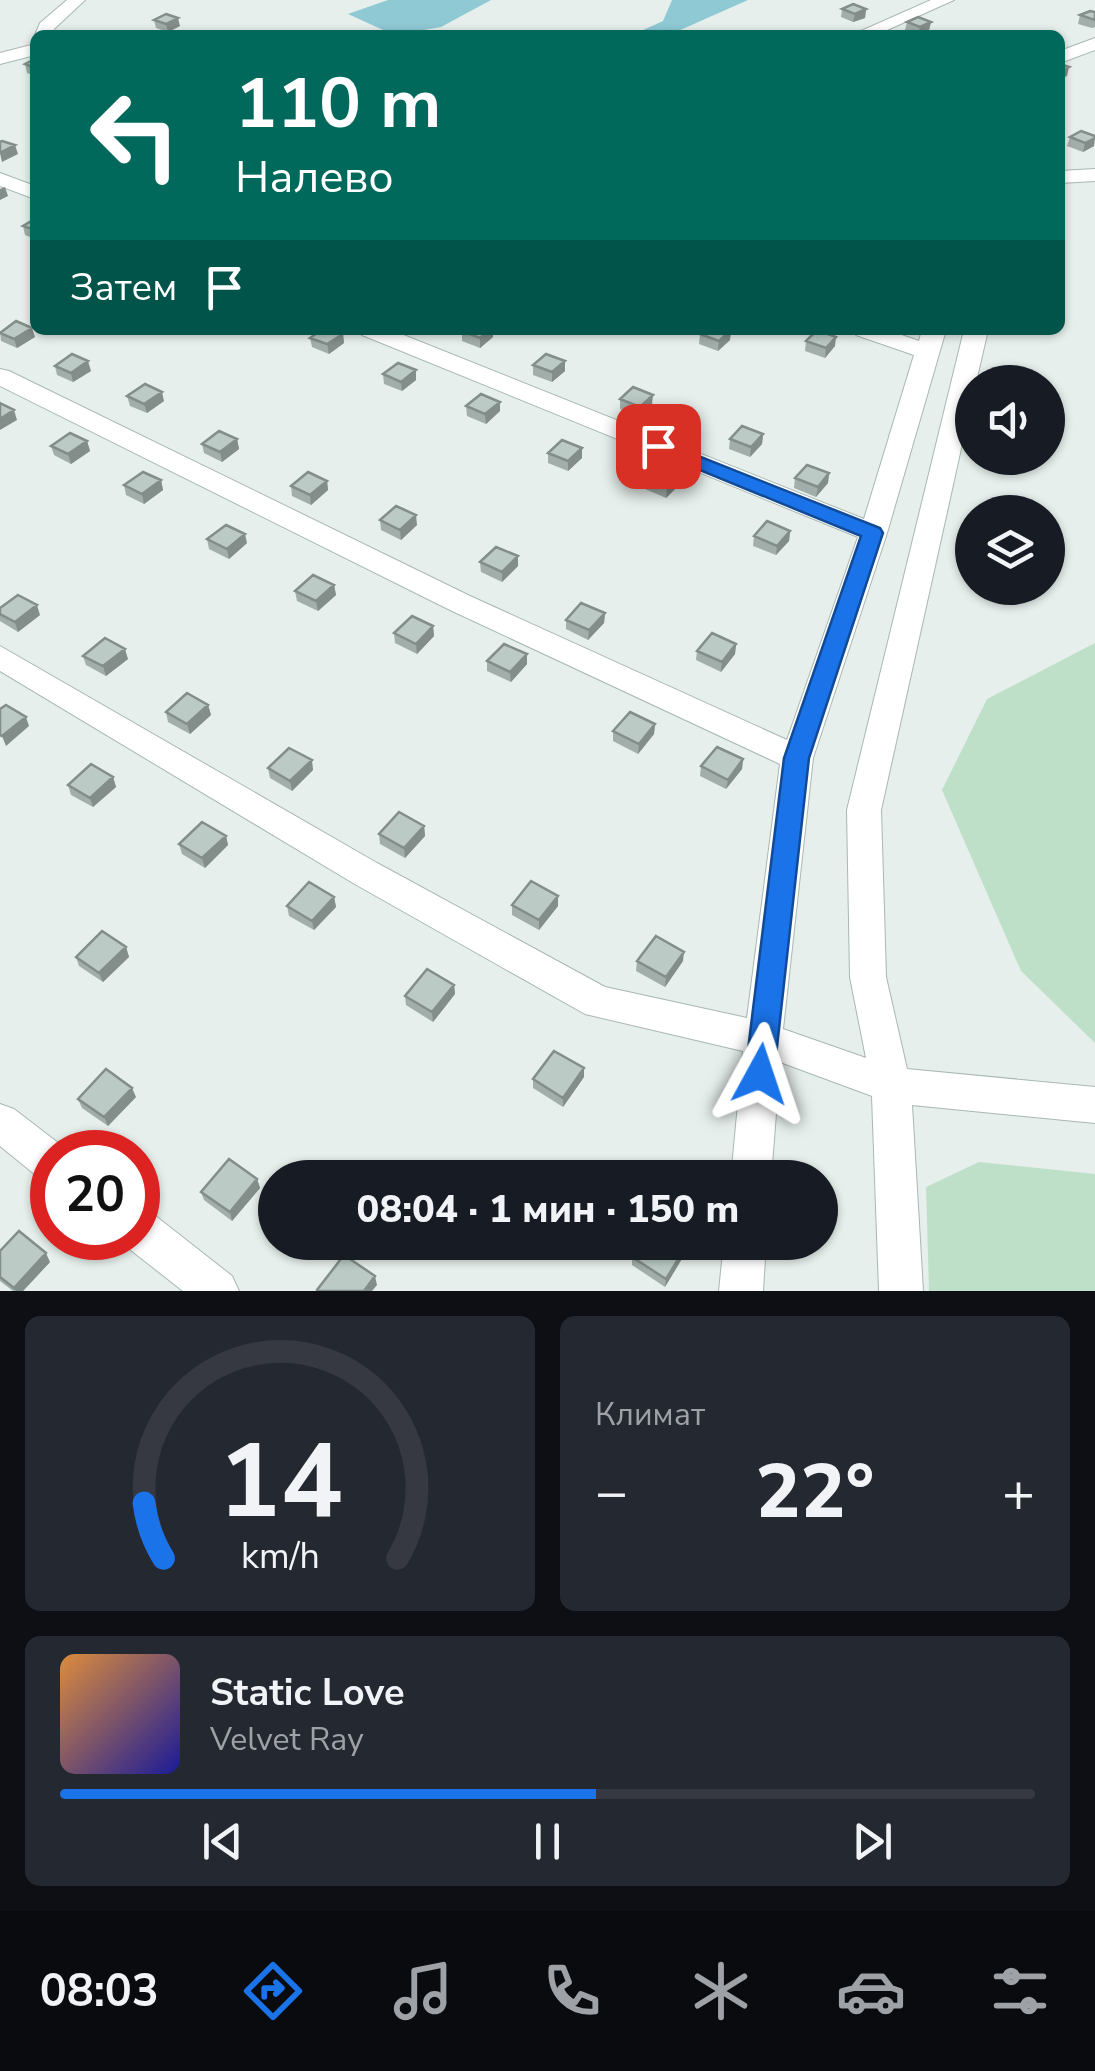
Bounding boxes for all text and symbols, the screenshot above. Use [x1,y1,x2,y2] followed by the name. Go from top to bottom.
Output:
[235,56,441,152] text: 110 m
[70,70,200,200] icon: left
[235,147,394,208] text: Налево
[197,260,252,315] icon: arrive
[70,262,177,313] text: Затем
[955,365,1065,605] map controls
[955,365,1065,475] button: sound
[616,404,701,489] pin
[631,419,686,474] icon: arrive
[955,495,1065,605] button: layers
[708,1022,812,1126] position arrow
[30,1130,160,1260] speed limit sign: 20
[357,1184,739,1235] text: 08:04 · 1 мин · 150 m
[595,1393,705,1436] text: Климат
[218,1411,342,1553] text: 14
[756,1441,874,1543] text: 22°
[595,1455,628,1530] text: −
[1002,1455,1035,1530] text: +
[241,1532,319,1581] text: km/h
[210,1667,405,1718] text: Static Love
[210,1718,364,1761] text: Velvet Ray
[195,1814,250,1869] icon: previous
[520,1814,575,1869] icon: pause
[845,1814,900,1869] icon: next
[238,1956,308,2026] icon: directions
[388,1956,458,2026] icon: music
[537,1956,607,2026] icon: phone
[686,1956,756,2026] icon: climate
[836,1956,906,2026] icon: car
[985,1956,1055,2026] icon: filters
[40,1961,159,2022] text: 08:03

